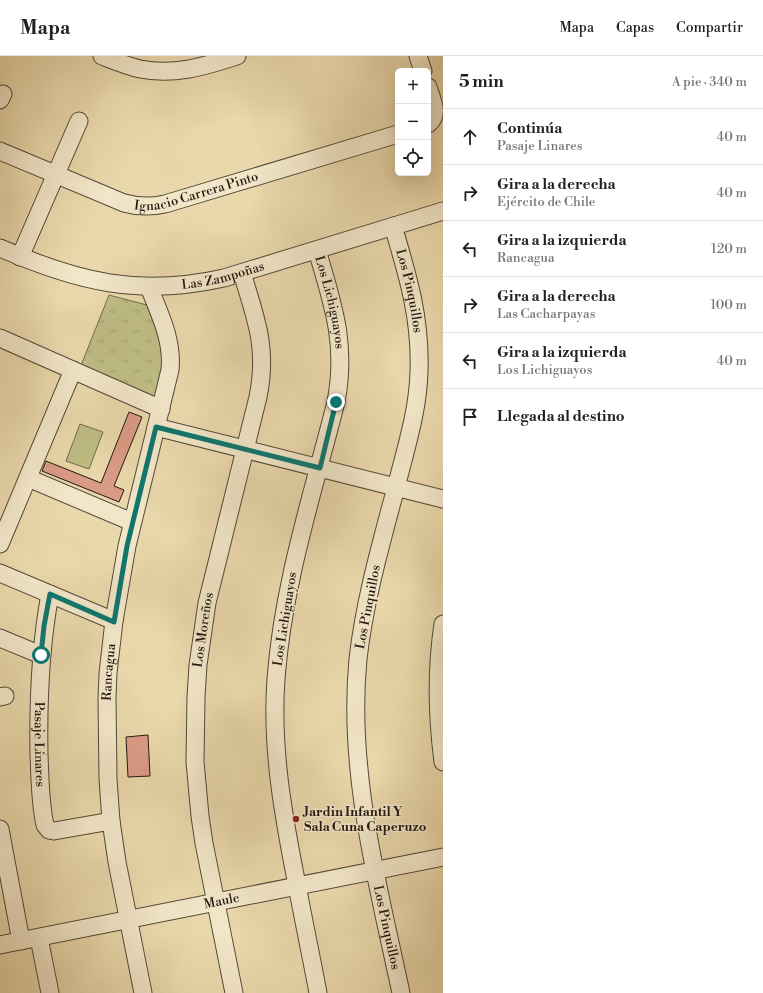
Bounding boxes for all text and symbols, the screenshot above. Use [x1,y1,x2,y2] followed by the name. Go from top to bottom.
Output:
[20,16,70,40] text: Mapa
[559,19,594,37] text: Mapa
[616,19,654,37] text: Capas
[676,19,743,37] text: Compartir
[395,68,431,176] map controls
[395,68,431,104] button: +
[459,71,504,93] text: 5 min
[672,74,747,90] text: A pie · 340 m
[395,104,431,140] button: −
[497,119,562,138] text: Continúa
[459,126,481,148] icon: ahead
[717,129,747,145] text: 40 m
[497,138,583,154] text: Pasaje Linares
[395,140,431,176] button: locate
[133,168,260,214] street label: Ignacio Carrera Pinto
[497,175,616,194] text: Gira a la derecha
[459,182,481,204] icon: right
[717,185,747,201] text: 40 m
[497,194,595,210] text: Ejército de Chile
[497,231,627,250] text: Gira a la izquierda
[459,238,481,260] icon: left
[711,241,747,257] text: 120 m
[392,247,426,334] street label: Los Pinquillos
[497,250,555,266] text: Rancagua
[311,254,348,350] street label: Los Lichiguayos
[181,258,267,293] street label: Las Zampoñas
[497,287,616,306] text: Gira a la derecha
[459,294,481,316] icon: right
[711,297,747,313] text: 100 m
[497,306,595,322] text: Las Cacharpayas
[497,343,627,362] text: Gira a la izquierda
[459,350,481,372] icon: left
[717,353,747,369] text: 40 m
[497,362,592,378] text: Los Lichiguayos
[327,393,345,411] route end
[459,406,481,428] icon: arrive
[497,407,625,426] text: Llegada al destino
[352,563,384,651] street label: Los Pinquillos
[270,570,300,667] street label: Los Lichiguayos
[190,590,217,669] street label: Los Moreños
[99,642,119,701] street label: Rancagua
[32,646,50,664] route start
[31,701,48,788] street label: Pasaje Linares
[302,804,427,835] place label: Jardin Infantil Y Sala Cuna Caperuzo
[291,814,301,824] marker: Jardin Infantil Y Sala Cuna Caperuzo
[370,884,404,971] street label: Los Pinquillos
[202,890,241,912] street label: Maule

